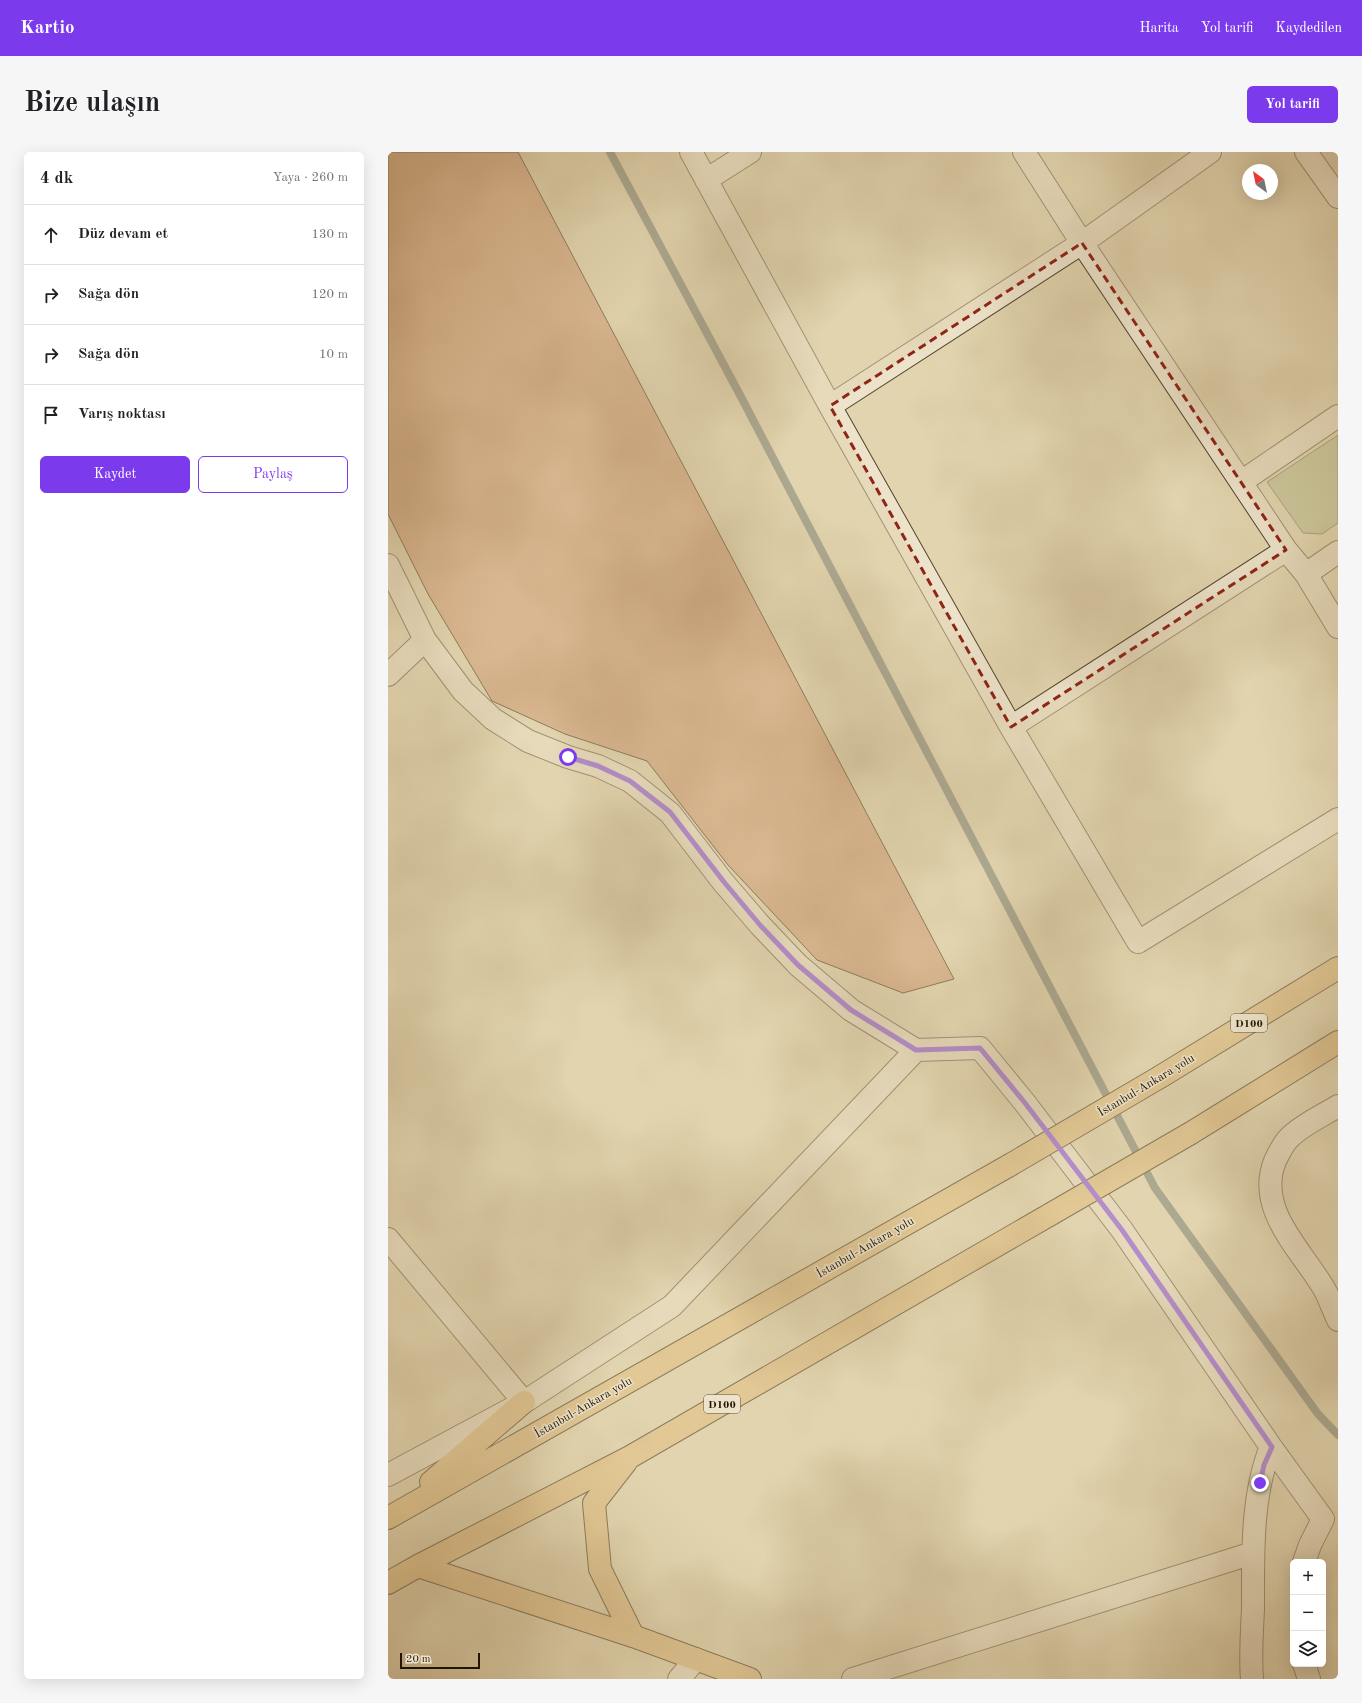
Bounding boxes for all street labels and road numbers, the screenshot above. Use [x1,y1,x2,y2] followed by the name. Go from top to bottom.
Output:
[1231,1014,1267,1032] road number: D100
[1094,1049,1197,1119] street label: İstanbul-Ankara yolu
[813,1211,917,1281] street label: İstanbul-Ankara yolu
[531,1371,635,1441] street label: İstanbul-Ankara yolu
[704,1395,740,1413] road number: D100

